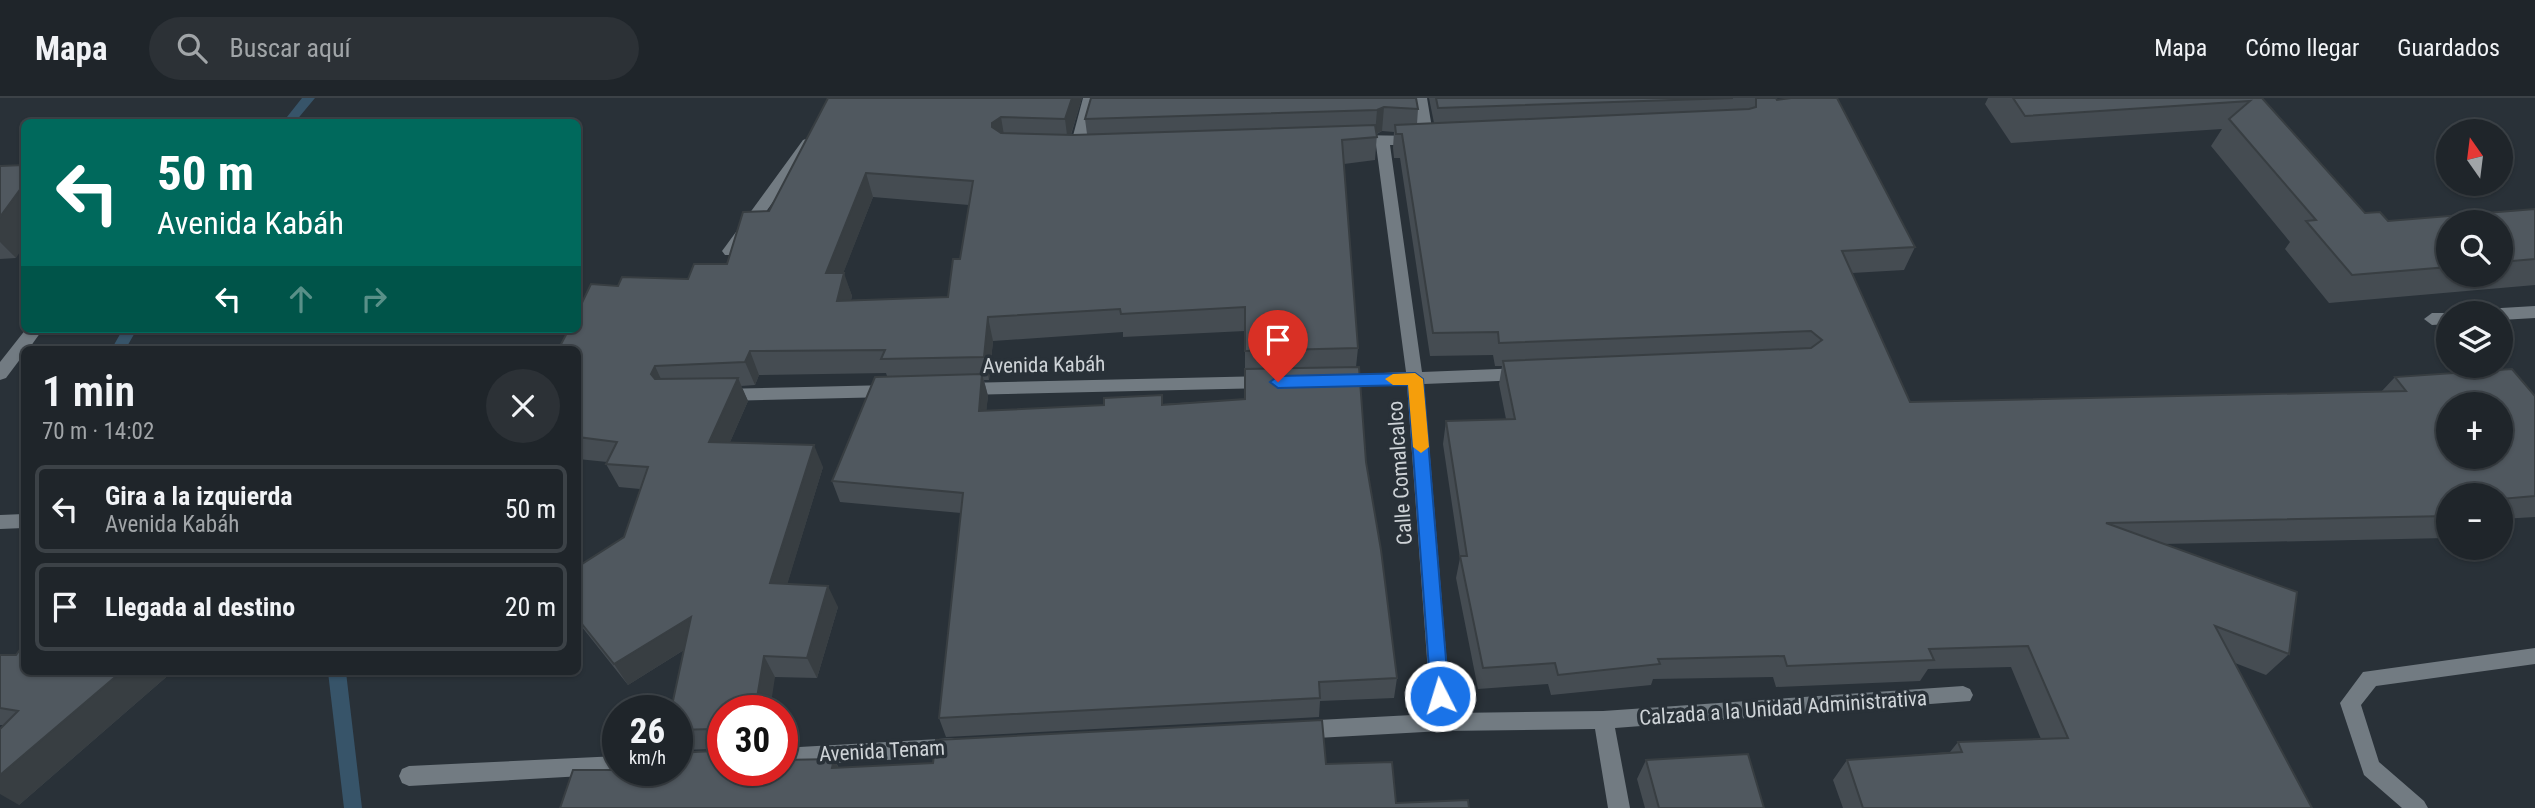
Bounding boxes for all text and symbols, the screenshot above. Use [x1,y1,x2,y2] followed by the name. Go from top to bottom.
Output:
[149,17,639,80] search box
[35,29,107,68] text: Mapa
[173,29,211,67] icon: search
[229,33,351,63] text: Buscar aquí
[2154,34,2207,62] text: Mapa
[2245,34,2359,62] text: Cómo llegar
[2397,34,2500,62] text: Guardados
[2436,119,2513,196] north arrow
[2436,119,2513,560] map controls
[157,145,254,202] text: 50 m
[42,147,133,238] icon: left
[157,204,344,242] text: Avenida Kabáh
[2436,210,2513,287] button: search
[209,280,247,318] icon: left
[282,280,320,318] icon: ahead
[355,280,393,318] icon: right
[2436,301,2513,378] button: layers
[1248,310,1308,382] pin
[1259,321,1297,359] icon: arrive
[982,352,1106,378] street label: Avenida Kabáh
[42,367,135,416] text: 1 min
[486,369,560,443] button: close
[2436,392,2513,469] button: +
[1383,400,1417,546] street label: Calle Comalcalco
[42,418,154,445] text: 70 m · 14:02
[105,481,293,511] text: Gira a la izquierda
[2436,483,2513,560] button: −
[46,490,84,528] icon: left
[505,494,556,524] text: 50 m
[105,511,239,538] text: Avenida Kabáh
[46,588,84,626] icon: arrive
[105,592,295,622] text: Llegada al destino
[505,592,556,622] text: 20 m
[1403,659,1477,733] position arrow
[1638,686,1928,730] street label: Calzada a la Unidad Administrativa
[707,695,798,786] speed limit sign: 30
[630,711,665,752] text: 26
[818,736,946,766] street label: Avenida Tenam
[629,747,666,768] text: km/h

